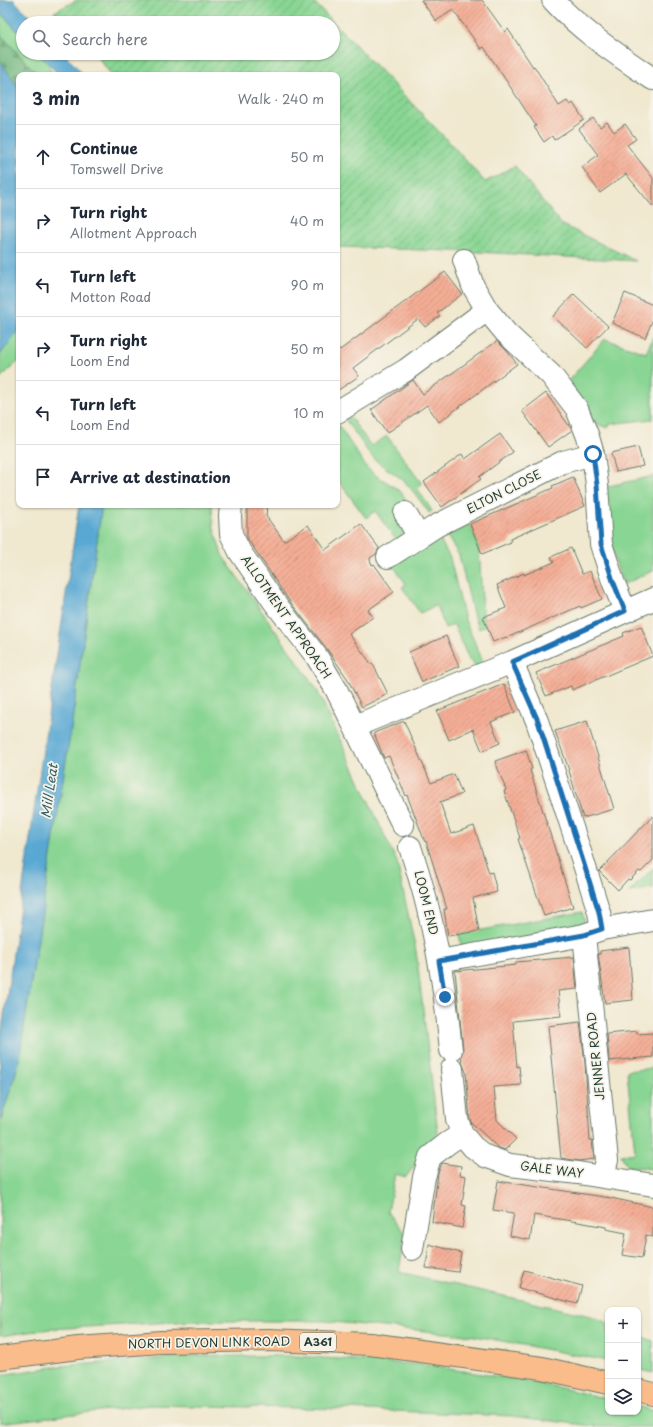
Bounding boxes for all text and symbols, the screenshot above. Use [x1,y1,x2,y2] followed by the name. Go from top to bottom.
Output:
[16,16,340,60] search box
[30,27,52,49] icon: search
[62,27,148,50] text: Search here
[32,85,80,111] text: 3 min
[238,89,324,108] text: Walk · 240 m
[70,136,138,159] text: Continue
[32,146,54,168] icon: ahead
[290,147,324,166] text: 50 m
[70,159,163,178] text: Tomswell Drive
[70,200,147,223] text: Turn right
[32,210,54,232] icon: right
[290,211,324,230] text: 40 m
[70,223,197,242] text: Allotment Approach
[70,264,136,287] text: Turn left
[32,274,54,296] icon: left
[291,275,324,294] text: 90 m
[70,287,151,306] text: Motton Road
[70,328,147,351] text: Turn right
[32,338,54,360] icon: right
[290,339,324,358] text: 50 m
[70,351,130,370] text: Loom End
[70,392,136,415] text: Turn left
[32,402,54,424] icon: left
[294,403,324,422] text: 10 m
[70,415,130,434] text: Loom End
[584,445,602,463] route start
[70,465,231,488] text: Arrive at destination
[463,465,544,518] street label: ELTON CLOSE
[32,466,54,488] icon: arrive
[237,551,336,682] street label: ALLOTMENT APPROACH
[35,761,62,819] water label: Mill Leat
[410,869,444,937] street label: LOOM END
[436,988,454,1006] route end
[581,1011,609,1101] street label: JENNER ROAD
[519,1156,585,1182] street label: GALE WAY
[605,1307,641,1415] map controls
[605,1307,641,1343] button: +
[128,1332,290,1352] street label: NORTH DEVON LINK ROAD
[300,1333,336,1351] road number: A361
[605,1343,641,1379] button: −
[605,1379,641,1415] button: layers

